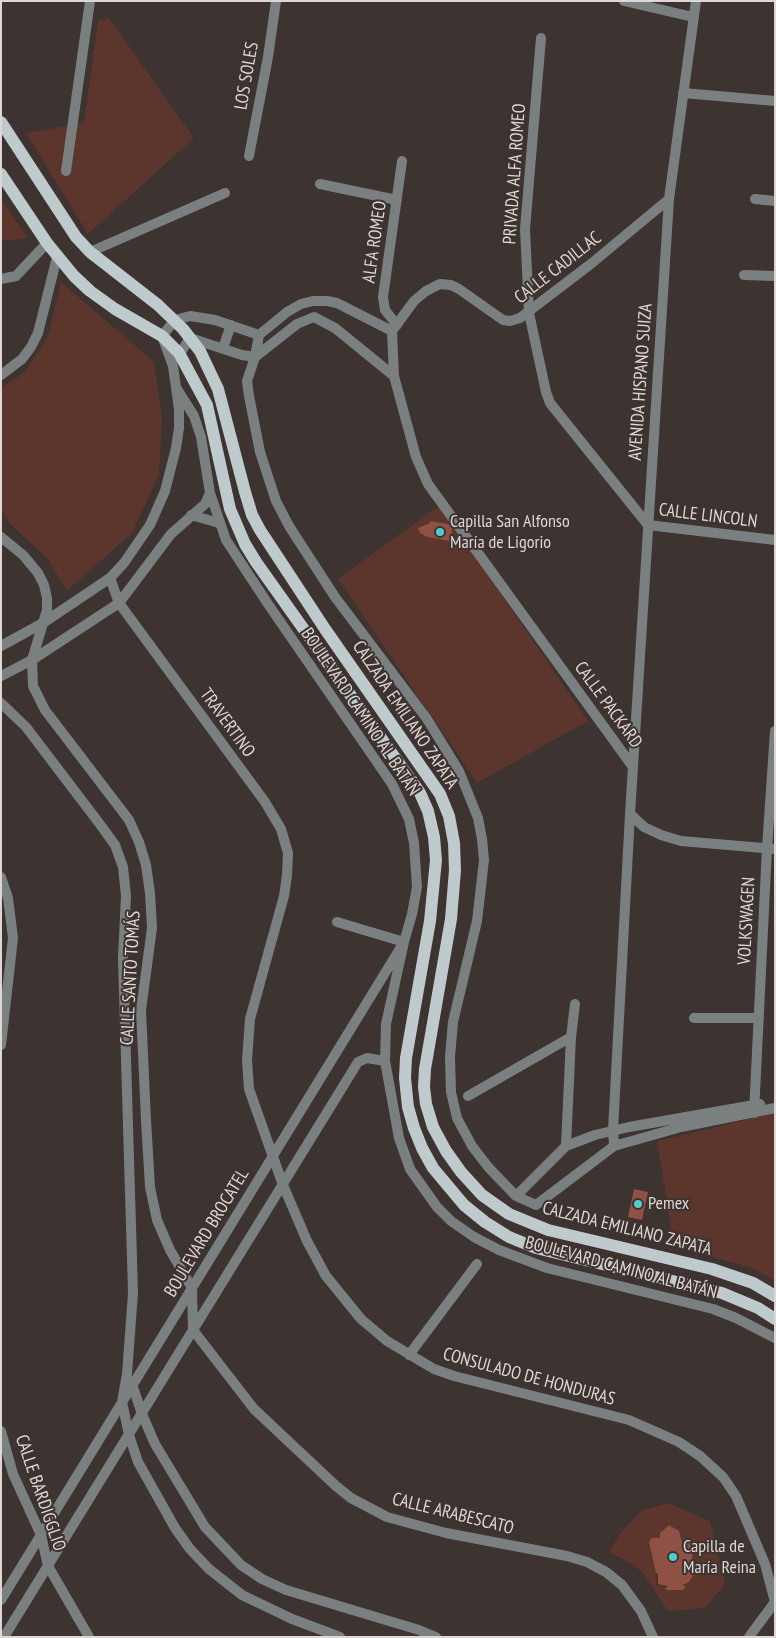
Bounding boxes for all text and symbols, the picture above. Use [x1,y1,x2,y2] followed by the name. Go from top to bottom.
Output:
[230,40,264,112] street label: LOS SOLES
[499,103,531,245] street label: PRIVADA ALFA ROMEO
[359,199,391,285] street label: ALFA ROMEO
[510,227,606,309] street label: CALLE CADILLAC
[625,303,657,461] street label: AVENIDA HISPANO SUIZA
[658,499,758,533] street label: CALLE LINCOLN
[450,511,570,554] place label: Capilla San Alfonso María de Ligorio
[434,526,446,538] marker: Capilla San Alfonso María de Ligorio
[296,624,424,800] street label: BOULEVARD CAMINO AL BATÁN
[347,637,463,793] street label: CALZADA EMILIANO ZAPATA
[569,658,647,752] street label: CALLE PACKARD
[195,684,259,762] street label: TRAVERTINO
[734,877,760,965] street label: VOLKSWAGEN
[117,910,145,1046] street label: CALLE SANTO TOMÁS
[160,1165,254,1301] street label: BOULEVARD BROCATEL
[648,1193,689,1215] place label: Pemex
[540,1197,714,1261] street label: CALZADA EMILIANO ZAPATA
[632,1198,644,1210] marker: Pemex
[523,1232,719,1304] street label: BOULEVARD CAMINO AL BATÁN
[441,1344,617,1410] street label: CONSULADO DE HONDURAS
[10,1432,70,1554] street label: CALLE BARDIGGLIO
[390,1488,516,1540] street label: CALLE ARABESCATO
[683,1536,756,1578] place label: Capilla de María Reina
[667,1551,679,1563] marker: Capilla de María Reina

